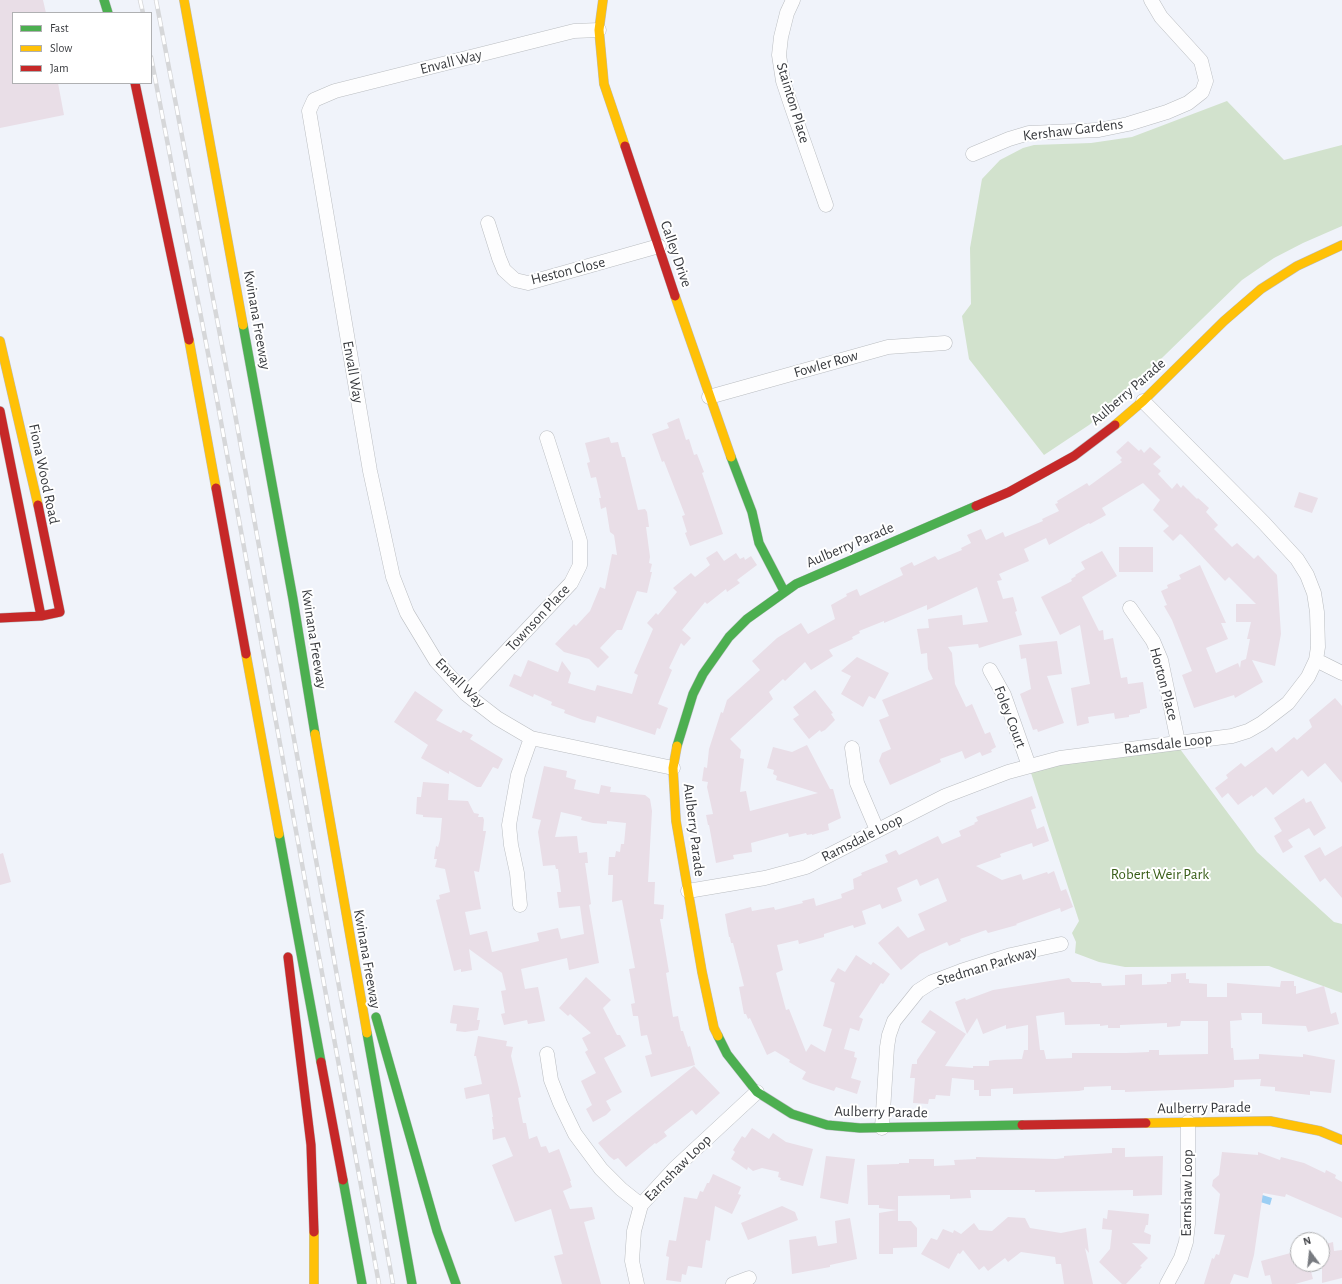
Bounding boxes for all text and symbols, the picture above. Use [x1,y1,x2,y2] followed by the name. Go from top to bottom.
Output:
[12,12,152,84] legend
[50,22,69,34] text: Fast
[50,42,72,54] text: Slow
[418,46,484,78] street label: Envall Way
[772,61,814,145] street label: Stainton Place
[50,62,69,74] text: Jam
[1022,115,1124,145] street label: Kershaw Gardens
[656,218,696,290] street label: Calley Drive
[529,253,607,289] street label: Heston Close
[239,269,275,371] street label: Kwinana Freeway
[339,339,367,405] street label: Envall Way
[792,346,860,382] street label: Fowler Row
[1087,355,1169,429] street label: Aulberry Parade
[25,422,63,526] street label: Fiona Wood Road
[803,518,897,572] street label: Aulberry Parade
[502,581,574,655] street label: Townson Place
[297,588,331,690] street label: Kwinana Freeway
[1146,645,1182,723] street label: Horton Place
[431,654,489,712] street label: Envall Way
[990,684,1030,750] street label: Foley Court
[1123,730,1213,758] street label: Ramsdale Loop
[679,782,709,878] street label: Aulberry Parade
[818,810,906,866] street label: Ramsdale Loop
[1111,865,1209,883] park label: Robert Weir Park
[349,908,385,1010] street label: Kwinana Freeway
[935,942,1039,990] street label: Stedman Parkway
[1157,1098,1251,1118] street label: Aulberry Parade
[834,1102,928,1122] street label: Aulberry Parade
[641,1131,715,1205] street label: Earnshaw Loop
[1177,1149,1197,1237] street label: Earnshaw Loop
[1290,1232,1330,1272] north arrow
[1302,1235,1312,1247] text: N

